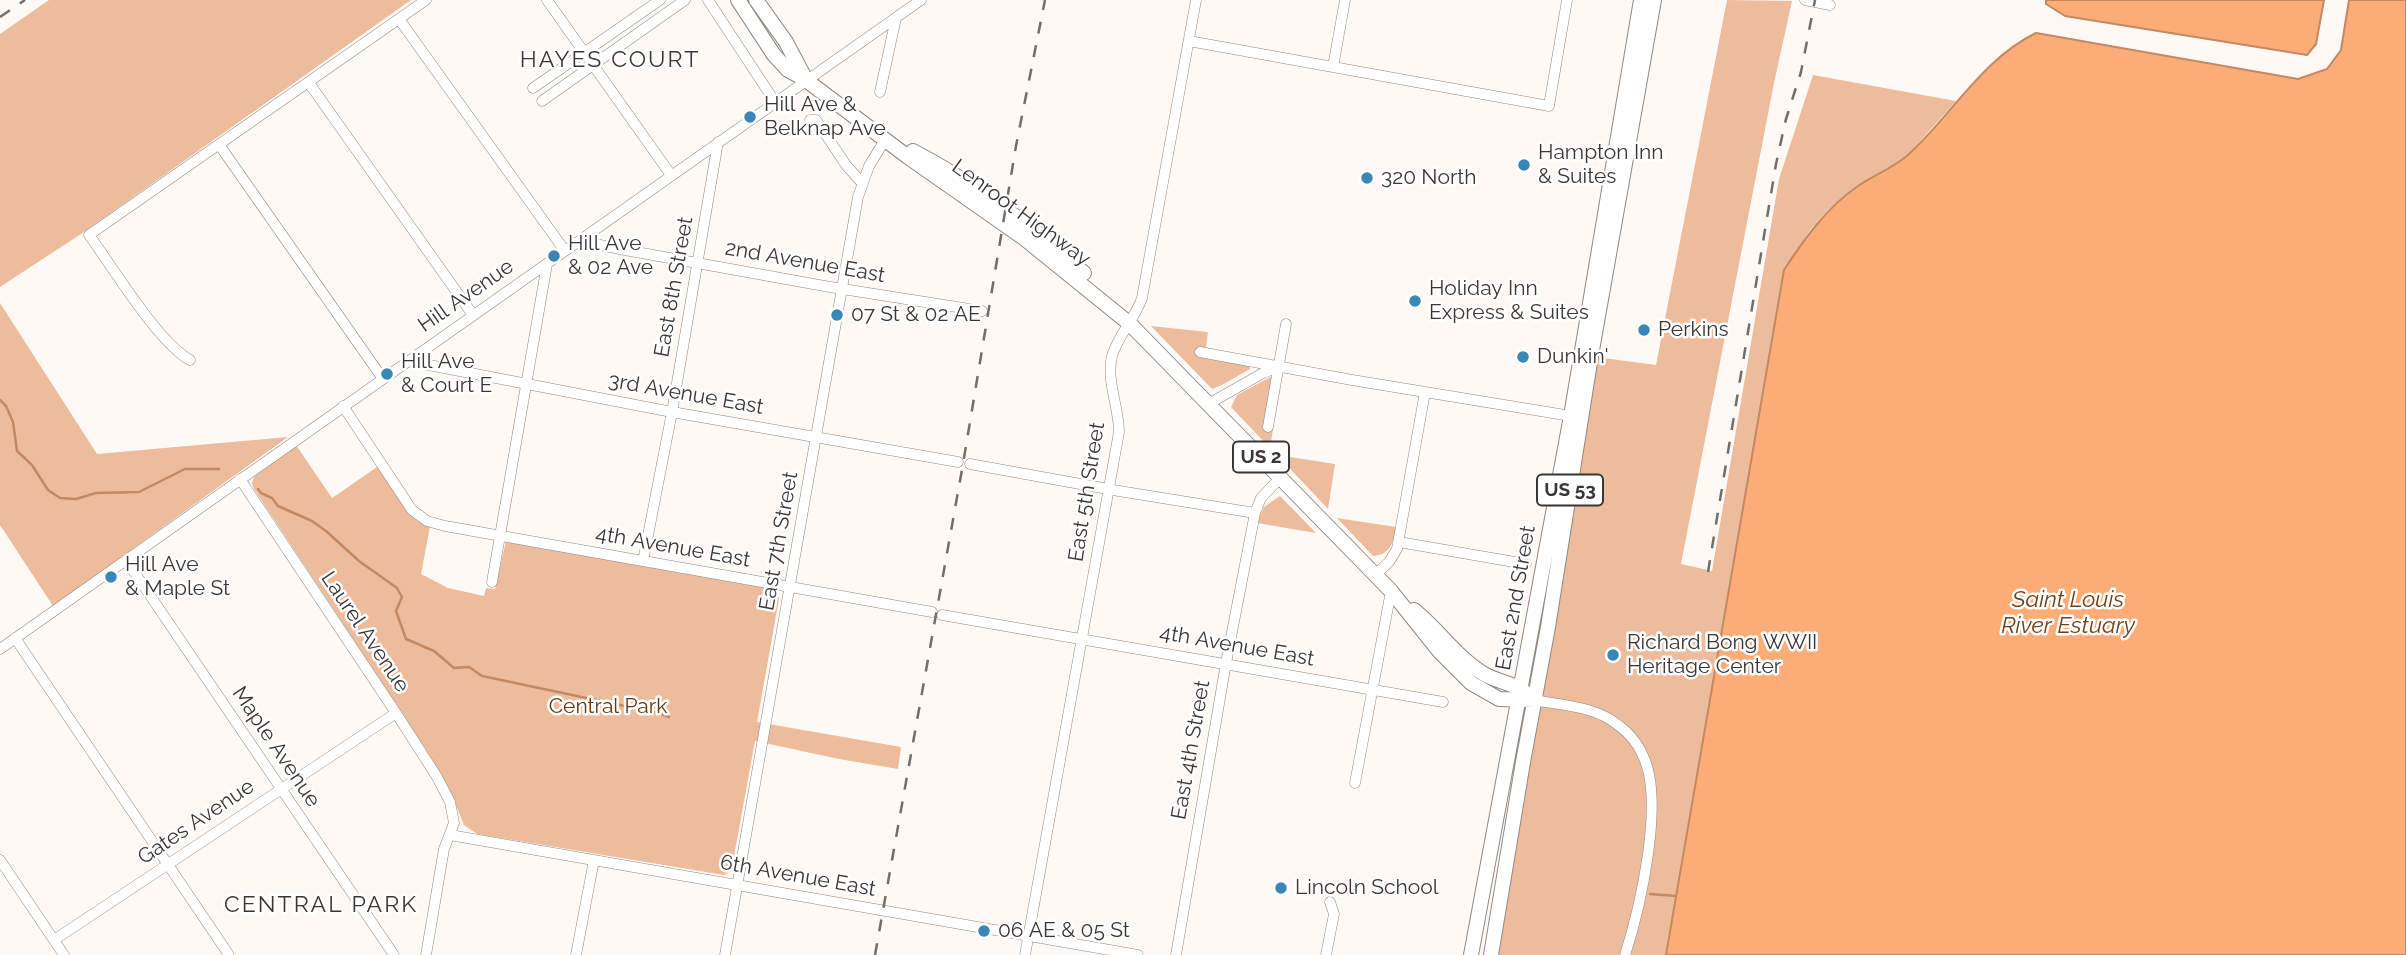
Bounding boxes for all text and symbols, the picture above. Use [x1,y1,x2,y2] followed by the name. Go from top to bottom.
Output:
[521,46,699,74] district label: HAYES COURT
[764,92,886,142] place label: Hill Ave & Belknap Ave
[742,109,758,125] marker: Hill Ave & Belknap Ave
[1538,140,1664,190] place label: Hampton Inn & Suites
[947,154,1095,272] street label: Lenroot Highway
[1516,157,1532,173] marker: Hampton Inn & Suites
[1381,165,1477,191] place label: 320 North
[1359,170,1375,186] marker: 320 North
[649,215,699,359] street label: East 8th Street
[568,231,653,281] place label: Hill Ave & 02 Ave
[723,236,887,288] street label: 2nd Avenue East
[546,248,562,264] marker: Hill Ave & 02 Ave
[413,254,519,338] street label: Hill Avenue
[1429,276,1589,326] place label: Holiday Inn Express & Suites
[1407,293,1423,309] marker: Holiday Inn Express & Suites
[851,302,981,328] place label: 07 St & 02 AE
[829,307,845,323] marker: 07 St & 02 AE
[1658,317,1729,343] place label: Perkins
[1636,322,1652,338] marker: Perkins
[1537,344,1609,370] place label: Dunkin'
[401,349,492,399] place label: Hill Ave & Court E
[1515,349,1531,365] marker: Dunkin'
[379,366,395,382] marker: Hill Ave & Court E
[606,368,766,420] street label: 3rd Avenue East
[1064,420,1110,564] street label: East 5th Street
[1233,442,1289,472] road number: US 2
[754,469,804,613] street label: East 7th Street
[1537,475,1603,505] road number: US 53
[594,521,752,573] street label: 4th Avenue East
[1491,524,1541,672] street label: East 2nd Street
[125,552,230,602] place label: Hill Ave & Maple St
[315,567,415,697] street label: Laurel Avenue
[103,569,119,585] marker: Hill Ave & Maple St
[2001,586,2135,640] water label: Saint Louis River Estuary
[1158,620,1316,672] street label: 4th Avenue East
[1627,630,1817,680] place label: Richard Bong WWII Heritage Center
[1605,647,1621,663] marker: Richard Bong WWII Heritage Center
[1166,678,1216,822] street label: East 4th Street
[226,682,326,812] street label: Maple Avenue
[549,694,667,720] park label: Central Park
[133,774,259,870] street label: Gates Avenue
[718,850,878,902] street label: 6th Avenue East
[1295,875,1439,901] place label: Lincoln School
[1273,880,1289,896] marker: Lincoln School
[226,891,416,919] district label: CENTRAL PARK
[998,918,1130,944] place label: 06 AE & 05 St
[976,923,992,939] marker: 06 AE & 05 St

